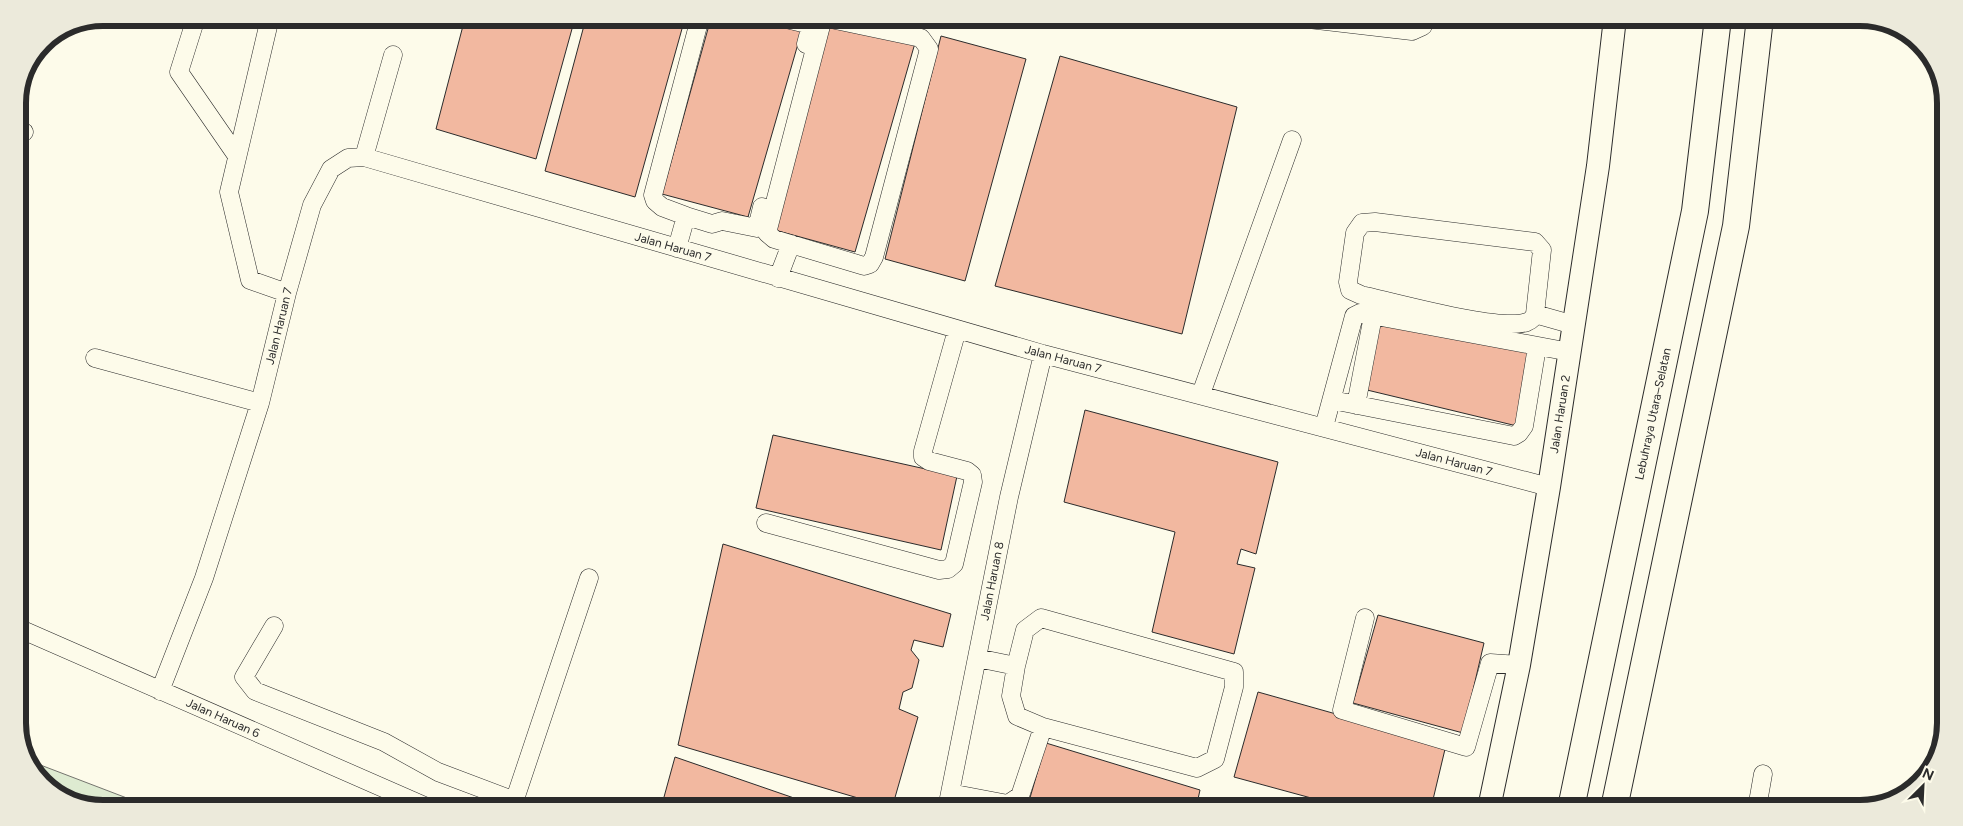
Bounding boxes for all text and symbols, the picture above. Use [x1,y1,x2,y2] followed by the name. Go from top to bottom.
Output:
[633,229,713,265] street label: Jalan Haruan 7
[263,286,295,366] street label: Jalan Haruan 7
[1023,342,1103,376] street label: Jalan Haruan 7
[1632,346,1674,481] street label: Lebuhraya Utara–Selatan
[1547,374,1573,454] street label: Jalan Haruan 2
[1414,445,1494,479] street label: Jalan Haruan 7
[978,541,1006,621] street label: Jalan Haruan 8
[184,696,262,741] street label: Jalan Haruan 6
[1898,761,1948,811] north arrow
[1920,765,1936,785] text: N

